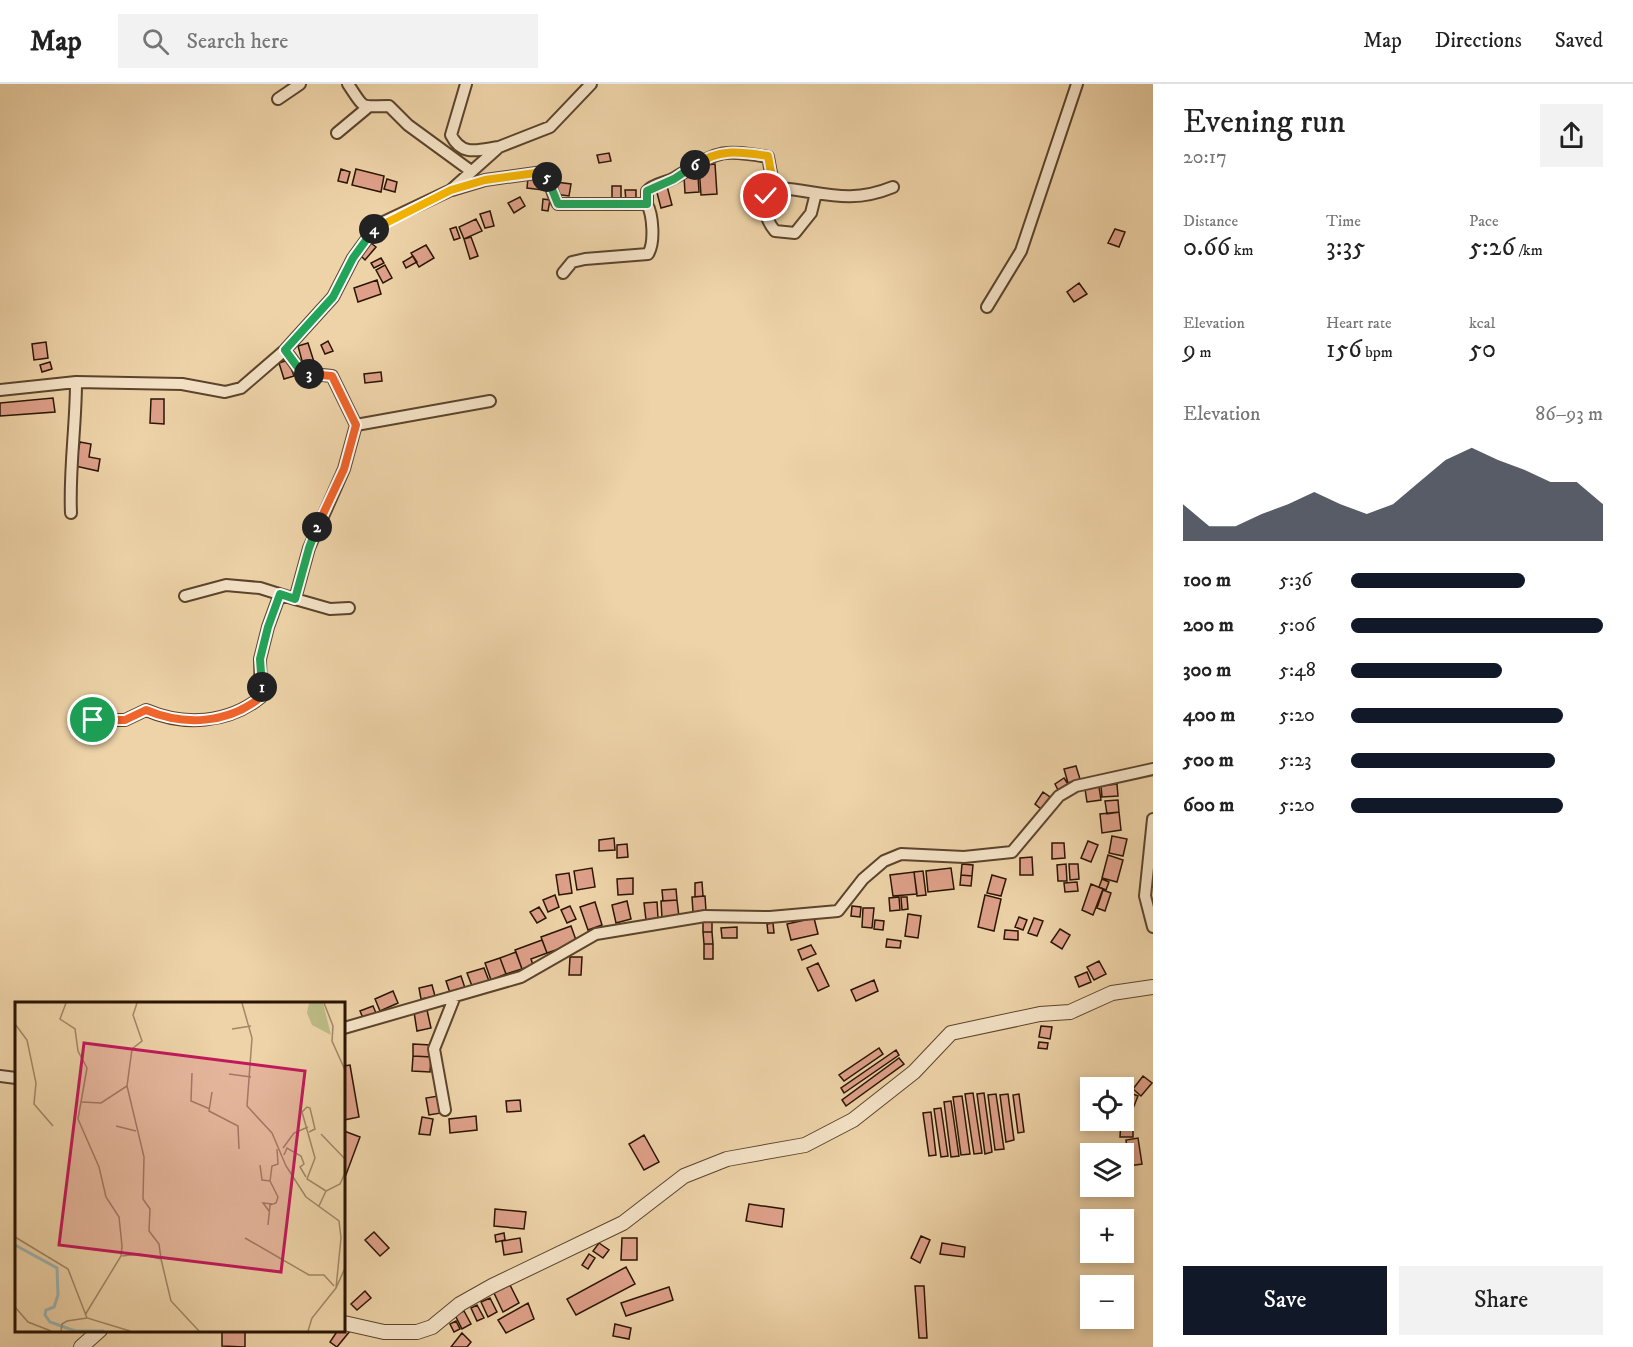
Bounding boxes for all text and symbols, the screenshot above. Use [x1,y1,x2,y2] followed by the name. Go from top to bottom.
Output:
[118,14,538,68] search box
[30,24,82,59] text: Map
[139,25,172,58] icon: search
[187,28,288,55] text: Search here
[1363,28,1402,54] text: Map
[1435,28,1522,54] text: Directions
[1555,28,1603,54] text: Saved
[1183,102,1345,143] text: Evening run
[1540,104,1603,167] button: share
[1183,145,1227,170] text: 20:17
[680,150,710,180] pin: 6
[691,155,699,175] text: 6
[532,162,562,192] pin: 5
[543,167,551,187] text: 5
[740,170,791,221] pin
[749,179,782,212] icon: check
[1183,211,1238,231] text: Distance
[1326,211,1361,231] text: Time
[1469,211,1499,231] text: Pace
[359,214,389,244] pin: 4
[369,219,379,239] text: 4
[1183,231,1230,264] text: 0.66
[1326,231,1365,264] text: 3:35
[1469,231,1515,264] text: 5:26
[1230,240,1254,260] text: km
[1515,240,1543,260] text: /km
[1183,313,1245,333] text: Elevation
[1326,313,1392,333] text: Heart rate
[1469,313,1495,333] text: kcal
[1183,333,1196,366] text: 9
[1326,333,1362,366] text: 156
[1469,333,1496,366] text: 50
[1196,342,1211,362] text: m
[1362,342,1393,362] text: bpm
[294,359,324,389] pin: 3
[306,364,312,384] text: 3
[1183,402,1260,427] text: Elevation
[1535,402,1603,427] text: 86–93 m
[302,512,332,542] pin: 2
[313,517,321,537] text: 2
[1183,568,1231,593] text: 100 m
[1279,568,1312,593] text: 5:36
[1183,613,1234,638] text: 200 m
[1279,613,1315,638] text: 5:06
[1183,658,1231,683] text: 300 m
[1279,658,1316,683] text: 5:48
[247,672,277,702] pin: 1
[259,677,265,697] text: 1
[67,694,118,745] pin
[76,703,109,736] icon: arrive
[1183,703,1235,728] text: 400 m
[1279,703,1315,728] text: 5:20
[1183,748,1234,773] text: 500 m
[1279,748,1311,773] text: 5:23
[1183,793,1234,818] text: 600 m
[1279,793,1315,818] text: 5:20
[15,1002,345,1332] inset map
[1080,1077,1134,1329] map controls
[1080,1077,1134,1131] button: locate
[1080,1143,1134,1197] button: layers
[1080,1209,1134,1263] button: +
[1183,1266,1387,1335] button: Save
[1399,1266,1603,1335] button: Share
[1080,1275,1134,1329] button: −

